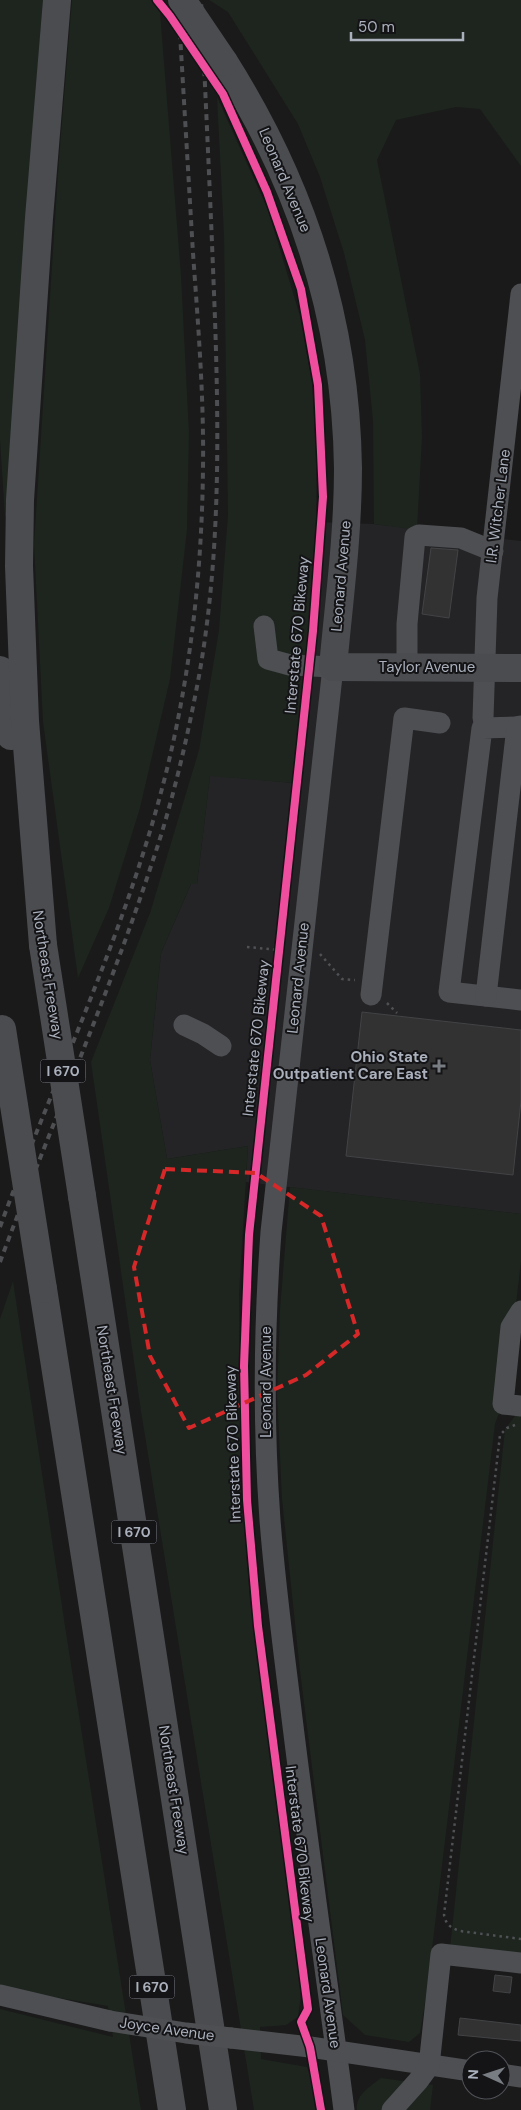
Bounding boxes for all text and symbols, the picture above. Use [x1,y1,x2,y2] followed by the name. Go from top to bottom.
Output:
[351,10,464,42] scale bar
[358,17,395,37] text: 50 m
[254,125,316,235] street label: Leonard Avenue
[481,448,515,564] street label: I.R. Witcher Lane
[326,520,356,632] street label: Leonard Avenue
[280,555,314,714] street label: Interstate 670 Bikeway
[379,657,475,677] street label: Taylor Avenue
[28,909,68,1042] street label: Northeast Freeway
[282,922,314,1034] street label: Leonard Avenue
[238,958,274,1117] street label: Interstate 670 Bikeway
[273,1047,428,1084] place label: Ohio State Outpatient Care East
[432,1059,446,1073] marker: Ohio State Outpatient Care East
[40,1060,86,1082] road number: I 670
[92,1324,132,1457] street label: Northeast Freeway
[256,1326,276,1438] street label: Leonard Avenue
[220,1364,246,1523] street label: Interstate 670 Bikeway
[112,1520,156,1544] road number: I 670
[154,1724,194,1857] street label: Northeast Freeway
[280,1765,320,1924] street label: Interstate 670 Bikeway
[310,1936,346,2050] street label: Leonard Avenue
[130,1975,174,1998] road number: I 670
[118,2012,216,2046] street label: Joyce Avenue
[461,2050,511,2100] north arrow
[464,2069,482,2080] text: N

